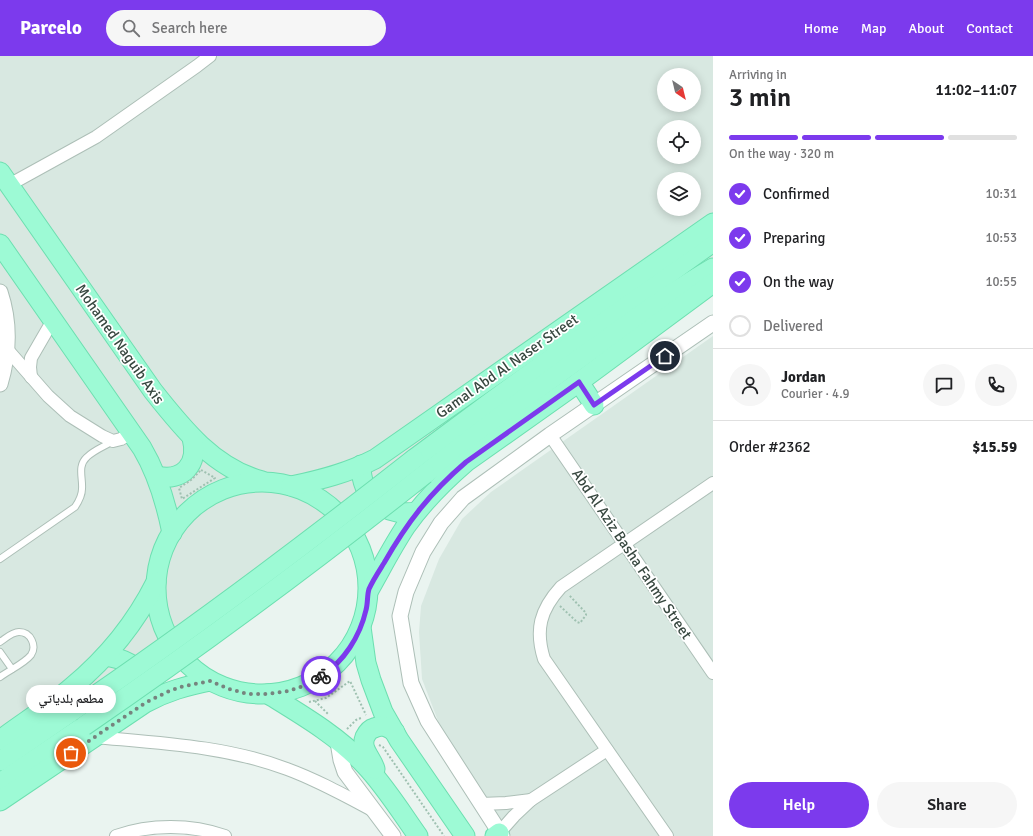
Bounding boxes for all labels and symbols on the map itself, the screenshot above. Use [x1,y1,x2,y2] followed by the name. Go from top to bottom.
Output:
[657,68,701,112] north arrow
[72,281,168,408] street label: Mohamed Naguib Axis
[432,310,582,422] street label: Gamal Abd Al Naser Street
[648,339,682,373] pin
[568,465,696,643] street label: Abd Al Aziz Basha Fahmy Street
[301,656,341,696] courier
[26,685,116,713] callout: مطعم بلدياتي
[54,736,88,770] pin

